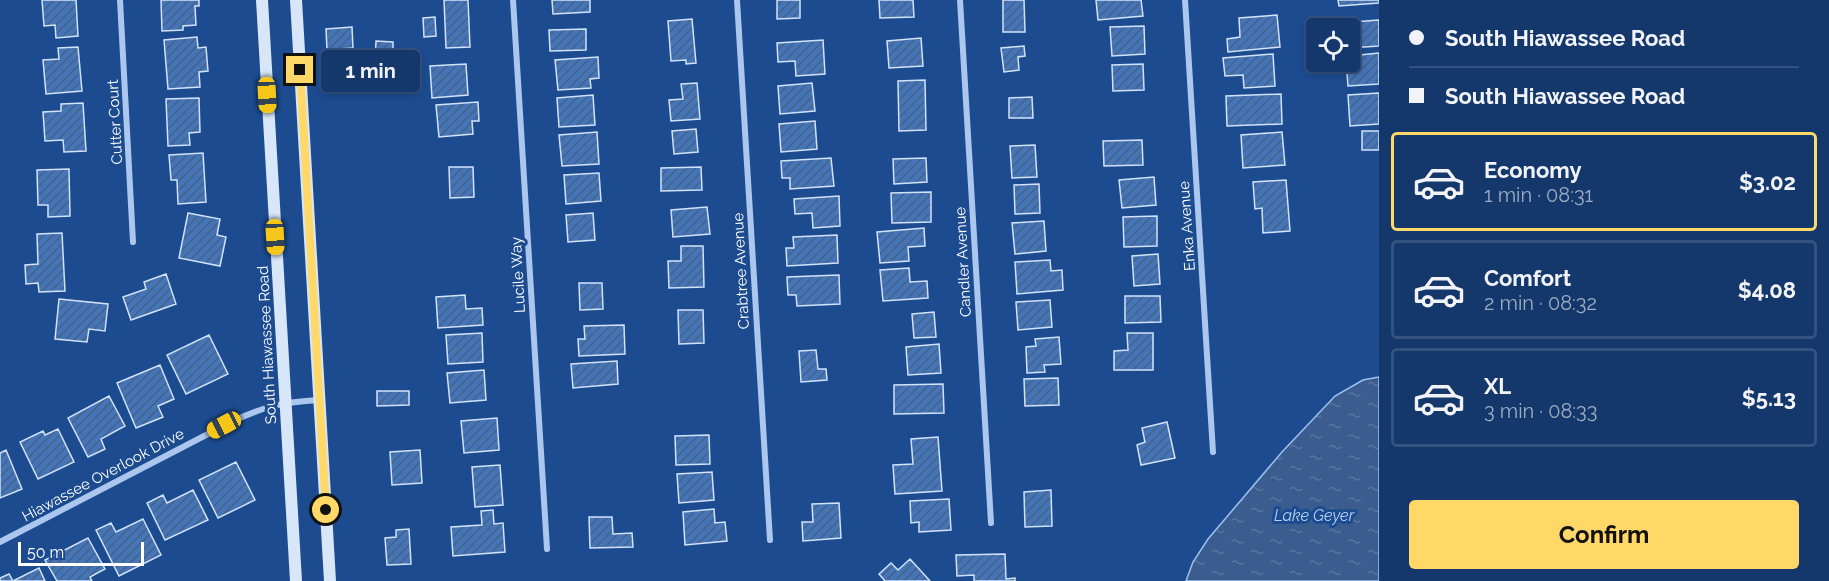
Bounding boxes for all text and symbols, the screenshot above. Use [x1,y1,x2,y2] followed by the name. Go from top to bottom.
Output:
[1306,18,1360,72] map controls
[1306,18,1360,72] button: locate
[1445,25,1685,51] text: South Hiawassee Road
[321,49,420,91] callout: 1 min
[286,56,313,83] route end
[345,59,396,83] text: 1 min
[257,77,277,113] car
[104,79,126,165] street label: Cutter Court
[1445,83,1685,109] text: South Hiawassee Road
[1412,155,1466,209] icon: car
[1484,157,1582,183] text: Economy
[1739,169,1796,195] text: $3.02
[1175,180,1199,271] street label: Enka Avenue
[1484,183,1593,207] text: 1 min · 08:31
[951,206,975,318] street label: Candler Avenue
[729,212,753,330] street label: Crabtree Avenue
[265,219,285,255] car
[507,236,529,314] street label: Lucile Way
[1412,263,1466,317] icon: car
[254,265,280,425] street label: South Hiawassee Road
[1484,265,1571,291] text: Comfort
[1738,277,1796,303] text: $4.08
[1484,291,1597,315] text: 2 min · 08:32
[1412,371,1466,425] icon: car
[1484,373,1511,399] text: XL
[1742,385,1796,411] text: $5.13
[1484,399,1597,423] text: 3 min · 08:33
[204,409,244,441] car
[19,424,187,525] street label: Hiawassee Overlook Drive
[312,496,339,523] route start
[1409,500,1799,569] button: Confirm
[1274,506,1355,525] water label: Lake Geyer
[18,539,144,566] scale bar
[27,543,64,562] text: 50 m

